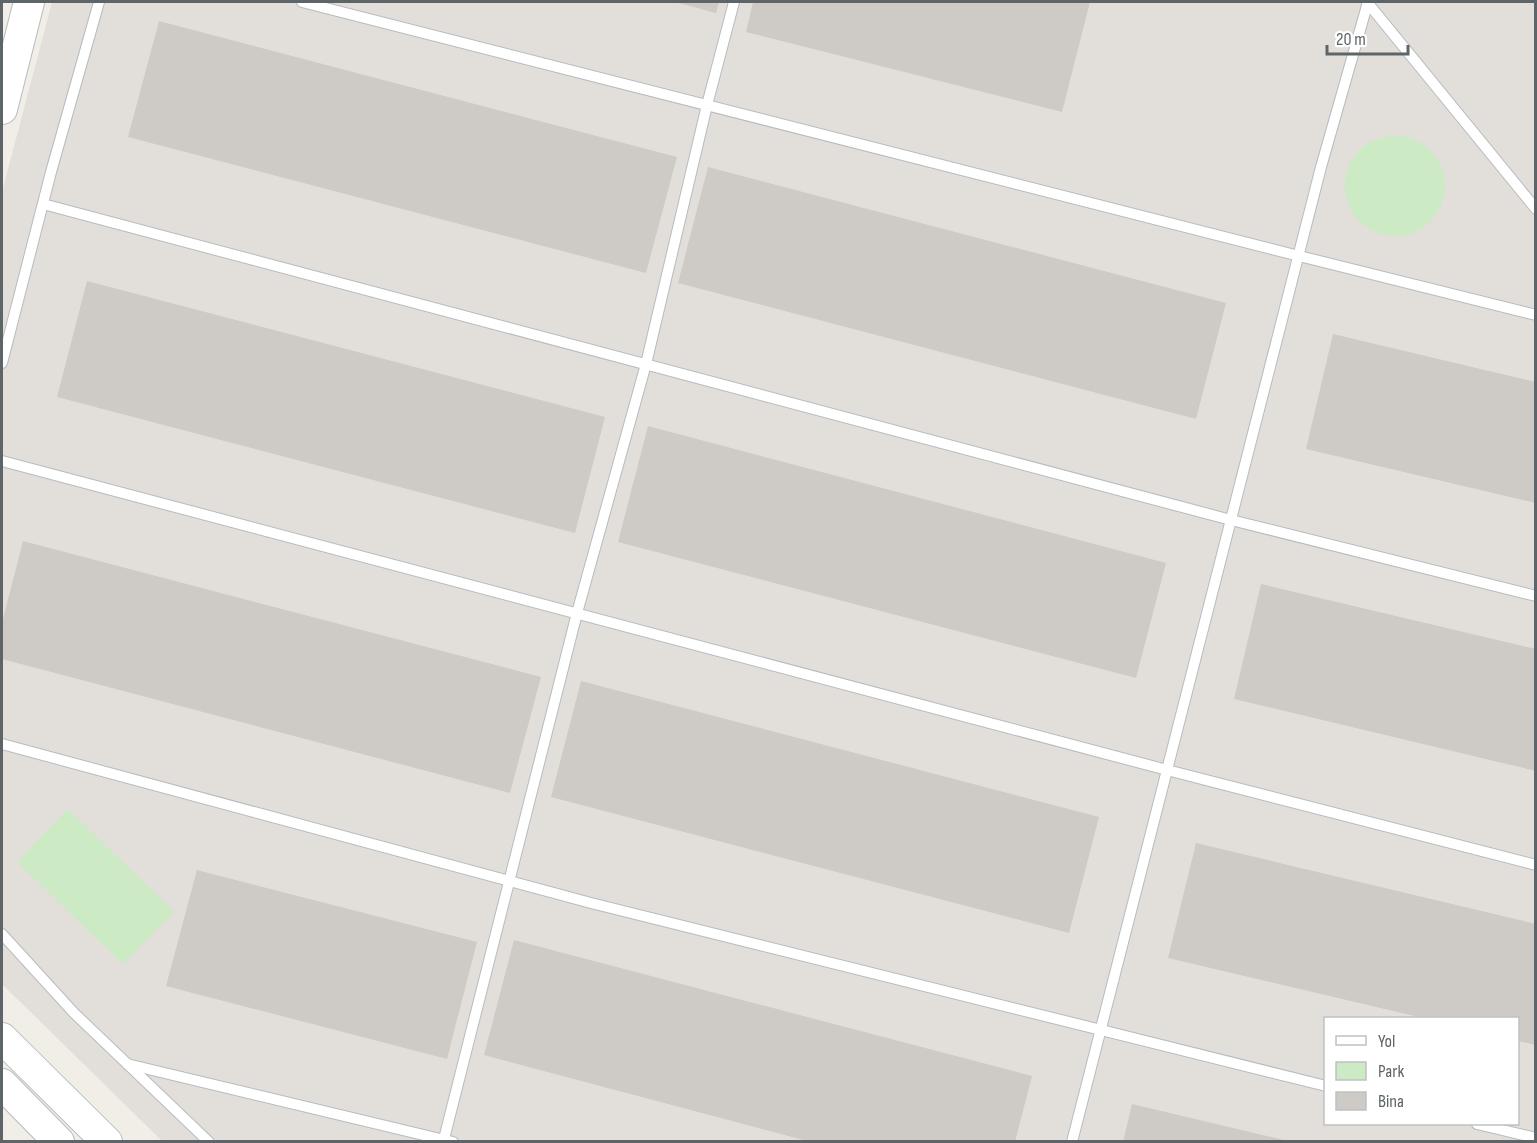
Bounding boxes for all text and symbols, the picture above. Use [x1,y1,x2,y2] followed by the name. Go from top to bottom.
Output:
[1327,18,1408,56] scale bar
[1336,29,1366,50] text: 20 m
[1324,1017,1519,1125] legend
[1378,1031,1395,1052] text: Yol
[1378,1061,1404,1082] text: Park
[1378,1091,1404,1112] text: Bina

